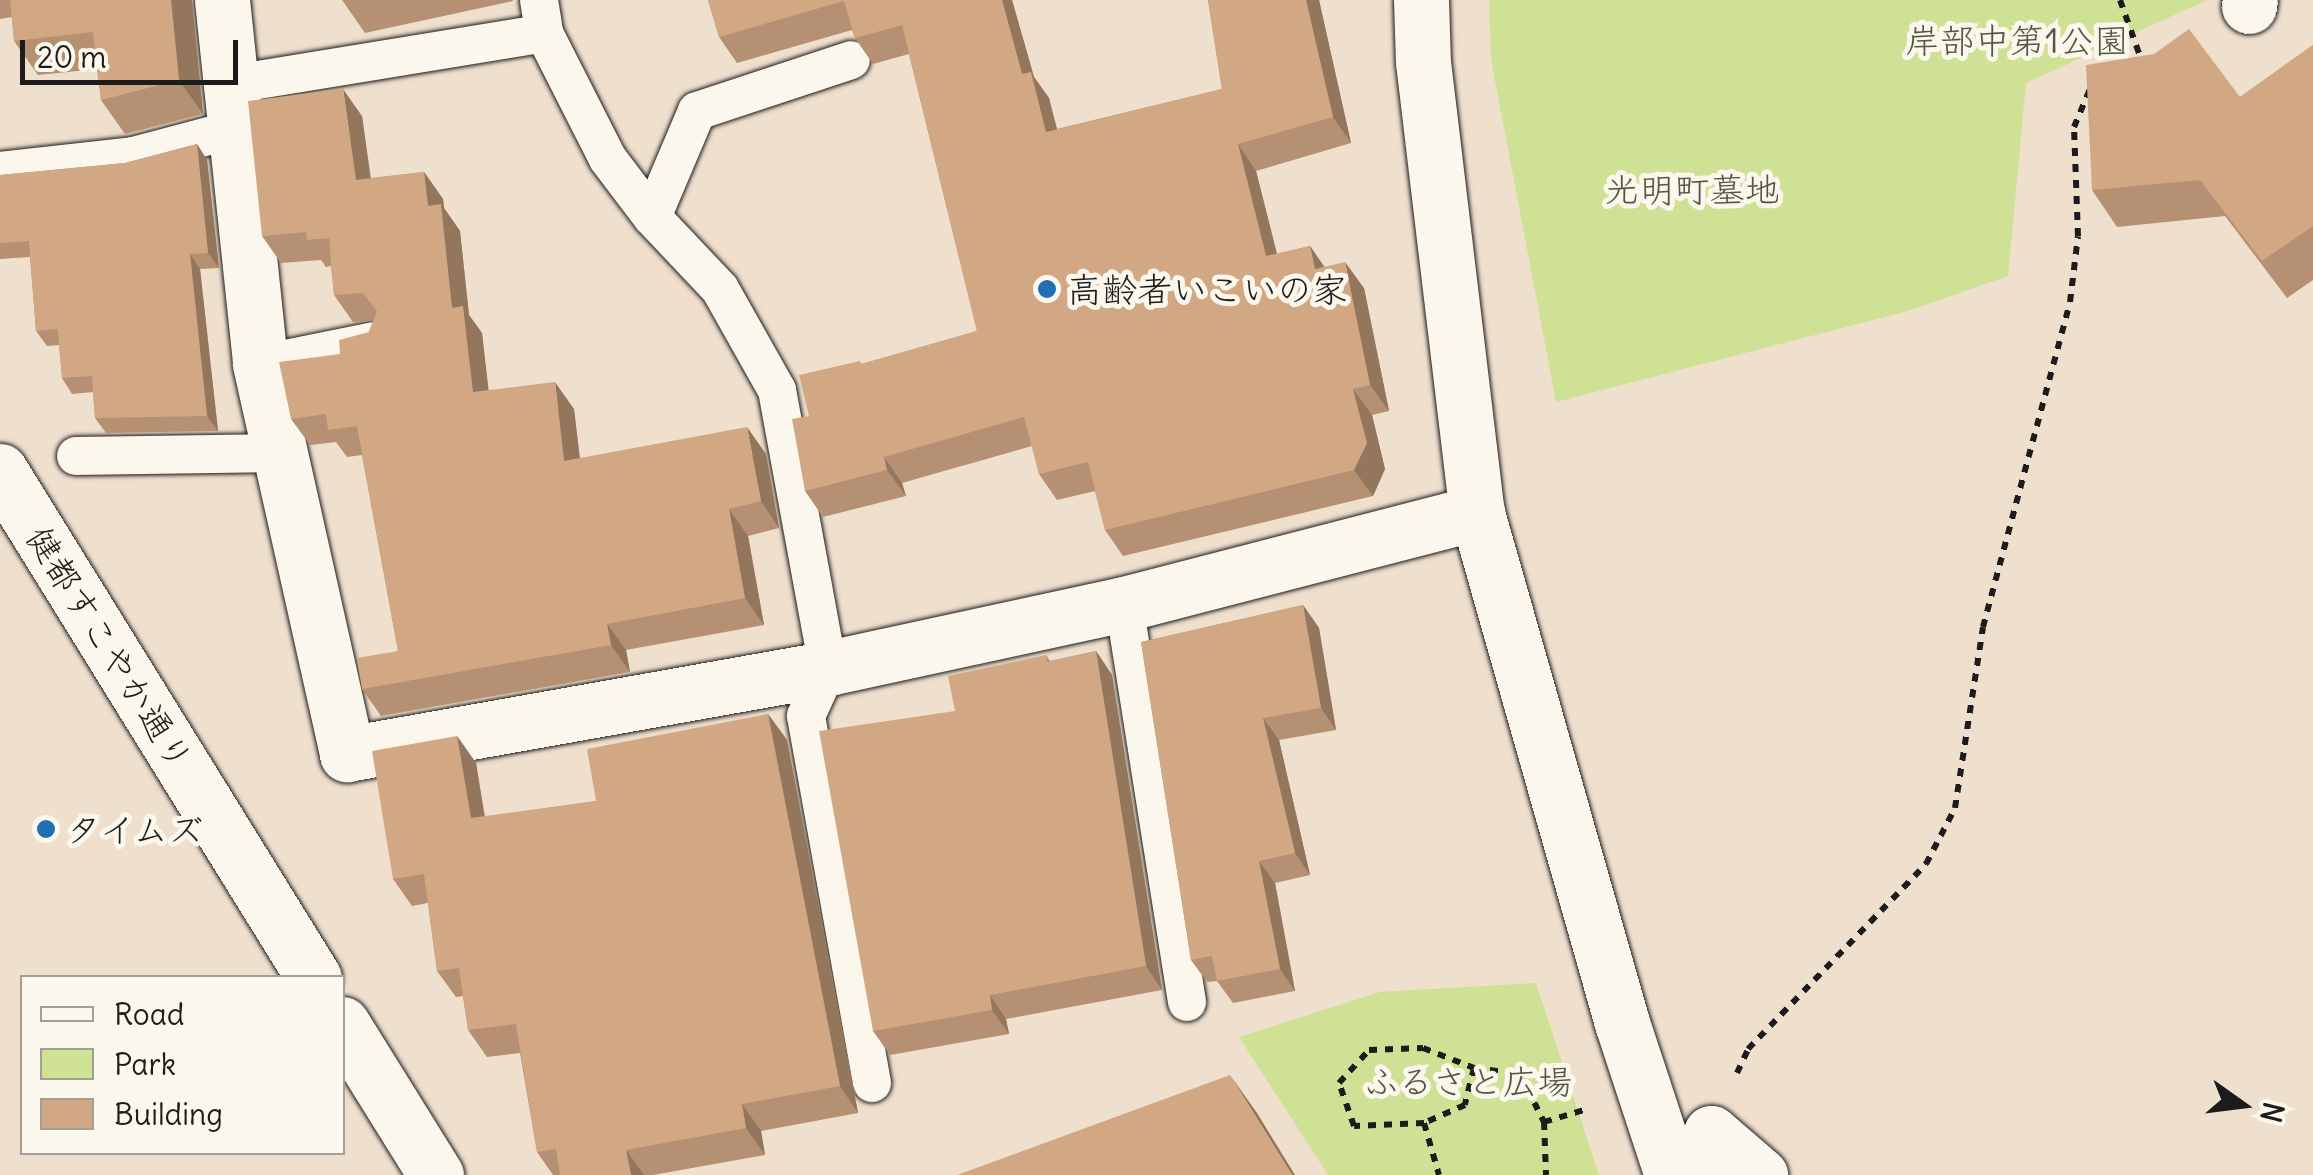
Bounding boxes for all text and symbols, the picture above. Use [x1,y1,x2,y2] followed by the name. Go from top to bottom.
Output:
[1905,19,2129,61] park label: 岸部中第1公園
[25,20,242,82] scale bar
[37,38,107,76] text: 20 m
[1605,168,1779,210] park label: 光明町墓地
[1067,268,1347,310] place label: 高齢者いこいの家
[1036,278,1058,300] marker: 高齢者いこいの家
[18,518,202,778] street label: 健都すこやか通り
[66,808,206,850] place label: タイムズ
[35,818,57,840] marker: タイムズ
[20,975,345,1155] legend
[114,995,184,1033] text: Road
[114,1045,176,1083] text: Park
[2193,1055,2293,1155] north arrow
[1363,1060,1573,1102] park label: ふるさと広場
[114,1095,223,1133] text: Building
[2252,1099,2292,1126] text: N

